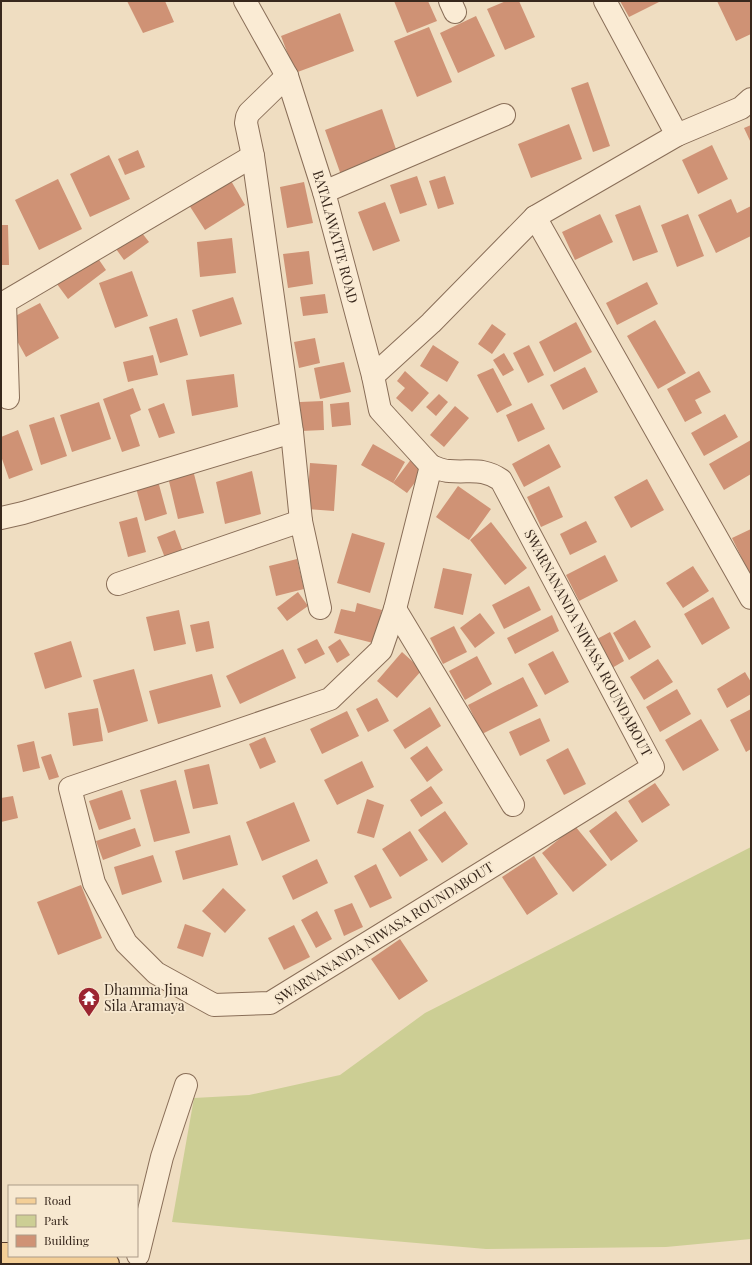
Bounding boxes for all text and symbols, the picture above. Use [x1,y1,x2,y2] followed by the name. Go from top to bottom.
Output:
[309,168,363,305] street label: BATALAWATTE ROAD
[520,526,657,760] street label: SWARNANANDA NIWASA ROUNDABOUT
[270,857,497,1008] street label: SWARNANANDA NIWASA ROUNDABOUT
[104,980,188,1015] place label: Dhamma Jina Sila Aramaya
[76,985,102,1018] temple icon: Dhamma Jina Sila Aramaya
[8,1185,138,1257] legend
[44,1192,71,1208] text: Road
[44,1212,69,1228] text: Park
[44,1232,90,1248] text: Building

